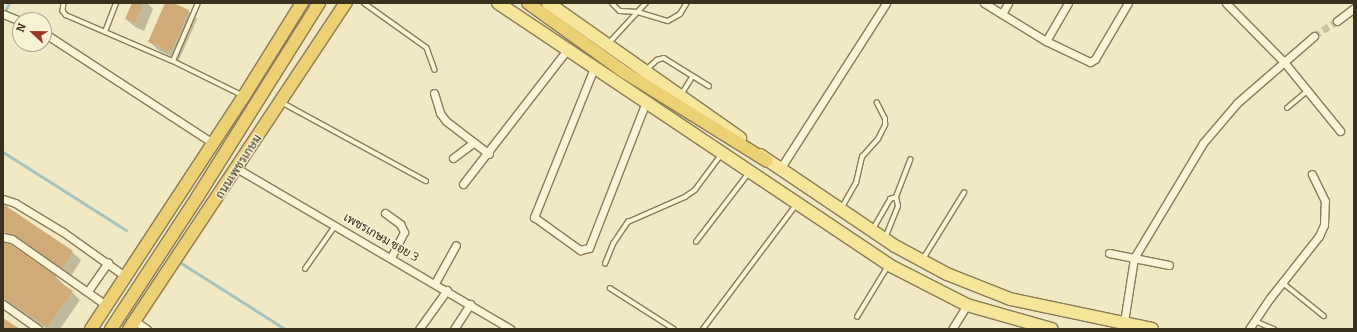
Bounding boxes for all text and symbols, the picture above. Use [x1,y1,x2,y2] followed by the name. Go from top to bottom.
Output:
[12,12,52,52] north arrow
[14,21,29,34] text: N
[213,132,265,202] street label: ถนนเพชรเกษม
[341,211,421,265] street label: เพชรเกษม ซอย 3

